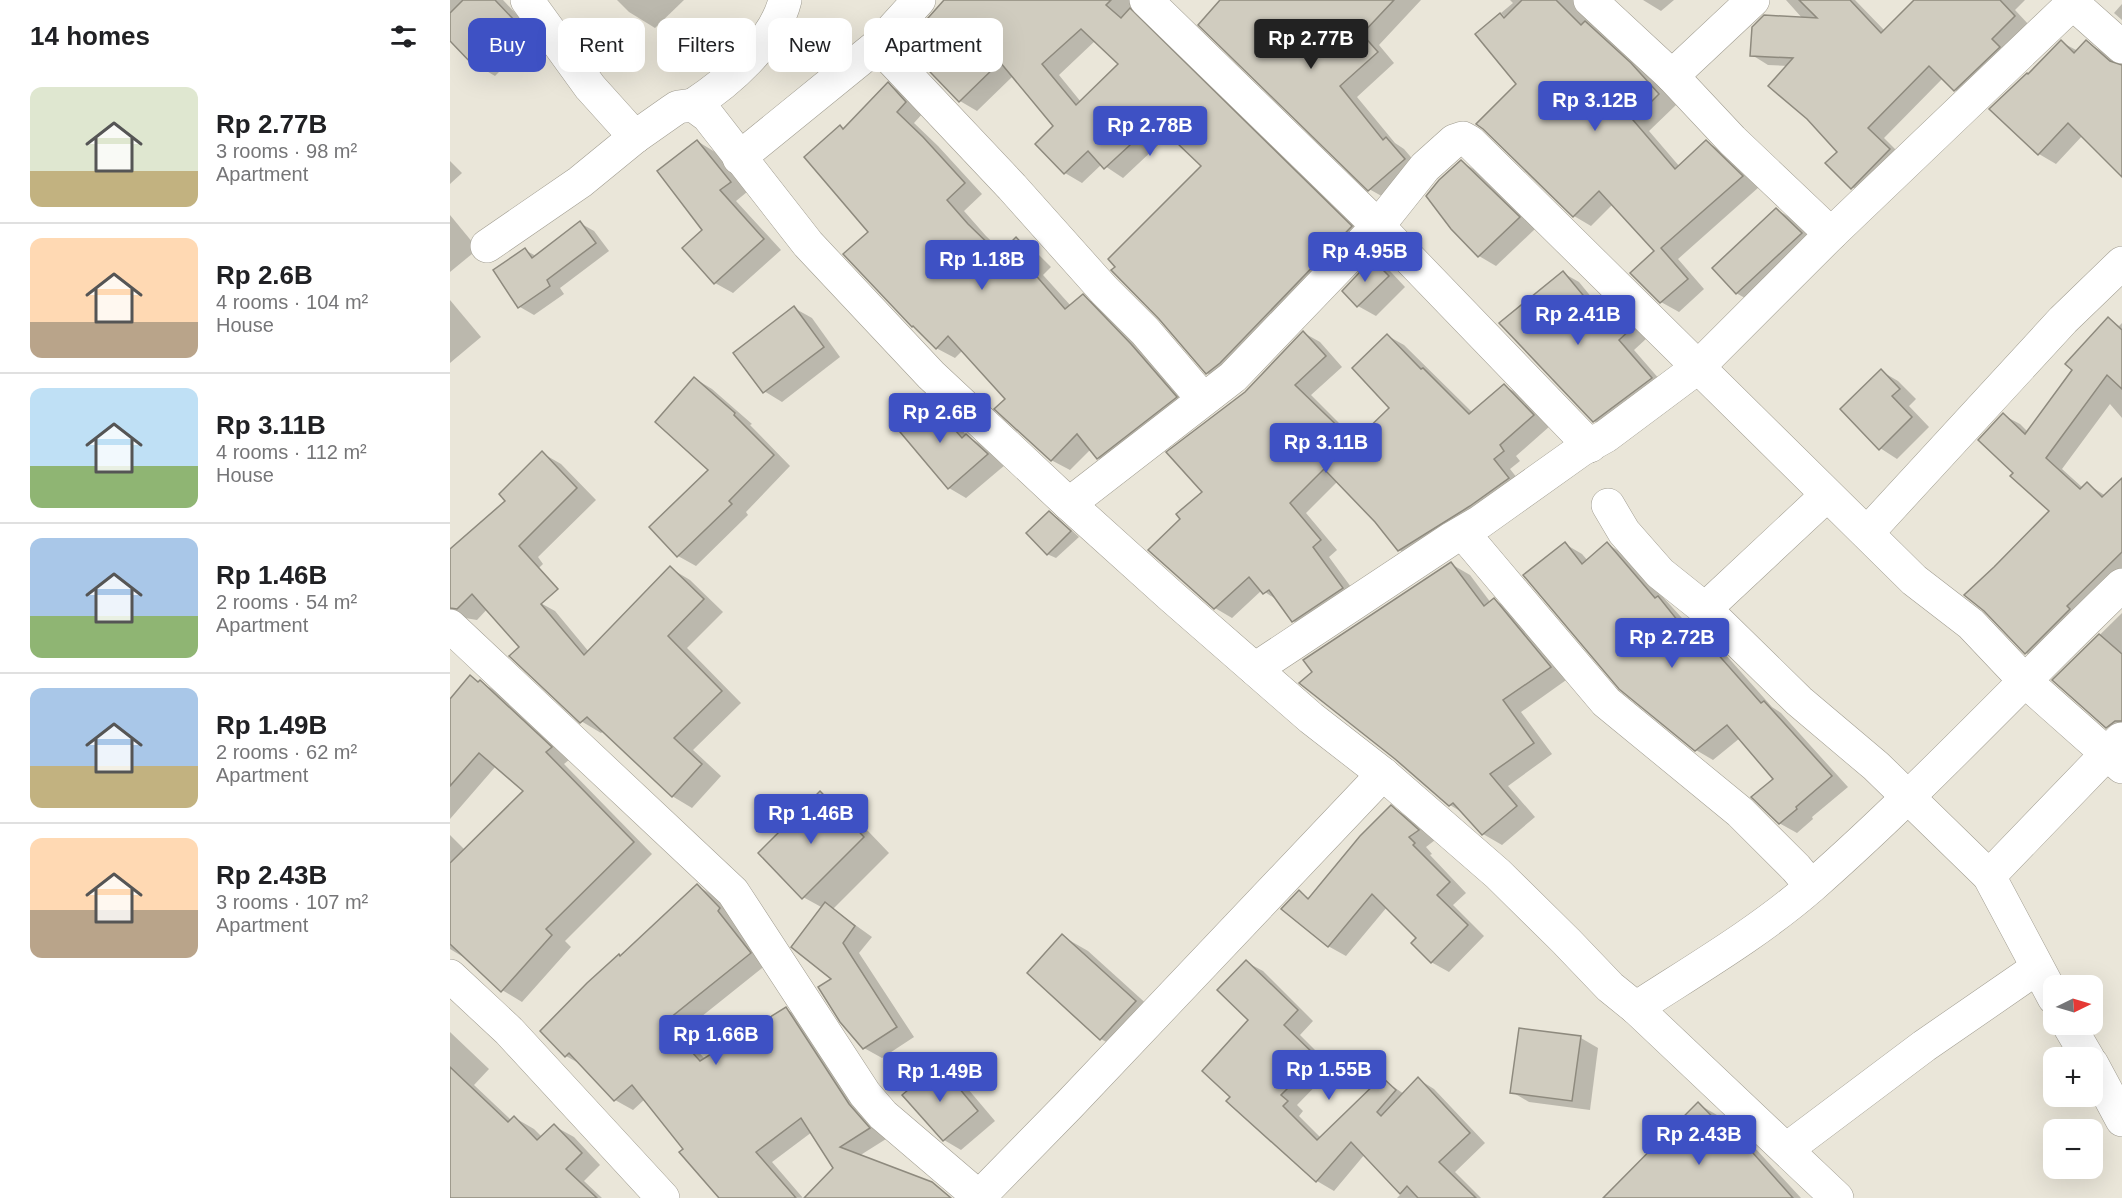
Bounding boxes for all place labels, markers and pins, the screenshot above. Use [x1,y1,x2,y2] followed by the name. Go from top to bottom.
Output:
[1249,19,1373,70] pin: Rp 2.77B
[1533,81,1657,132] pin: Rp 3.12B
[1088,106,1212,157] pin: Rp 2.78B
[1303,232,1427,283] pin: Rp 4.95B
[920,240,1044,291] pin: Rp 1.18B
[1516,295,1640,346] pin: Rp 2.41B
[885,393,995,444] pin: Rp 2.6B
[1264,423,1388,474] pin: Rp 3.11B
[1610,618,1734,669] pin: Rp 2.72B
[749,794,873,845] pin: Rp 1.46B
[654,1015,778,1066] pin: Rp 1.66B
[1267,1050,1391,1101] pin: Rp 1.55B
[878,1052,1002,1103] pin: Rp 1.49B
[1637,1115,1761,1166] pin: Rp 2.43B

